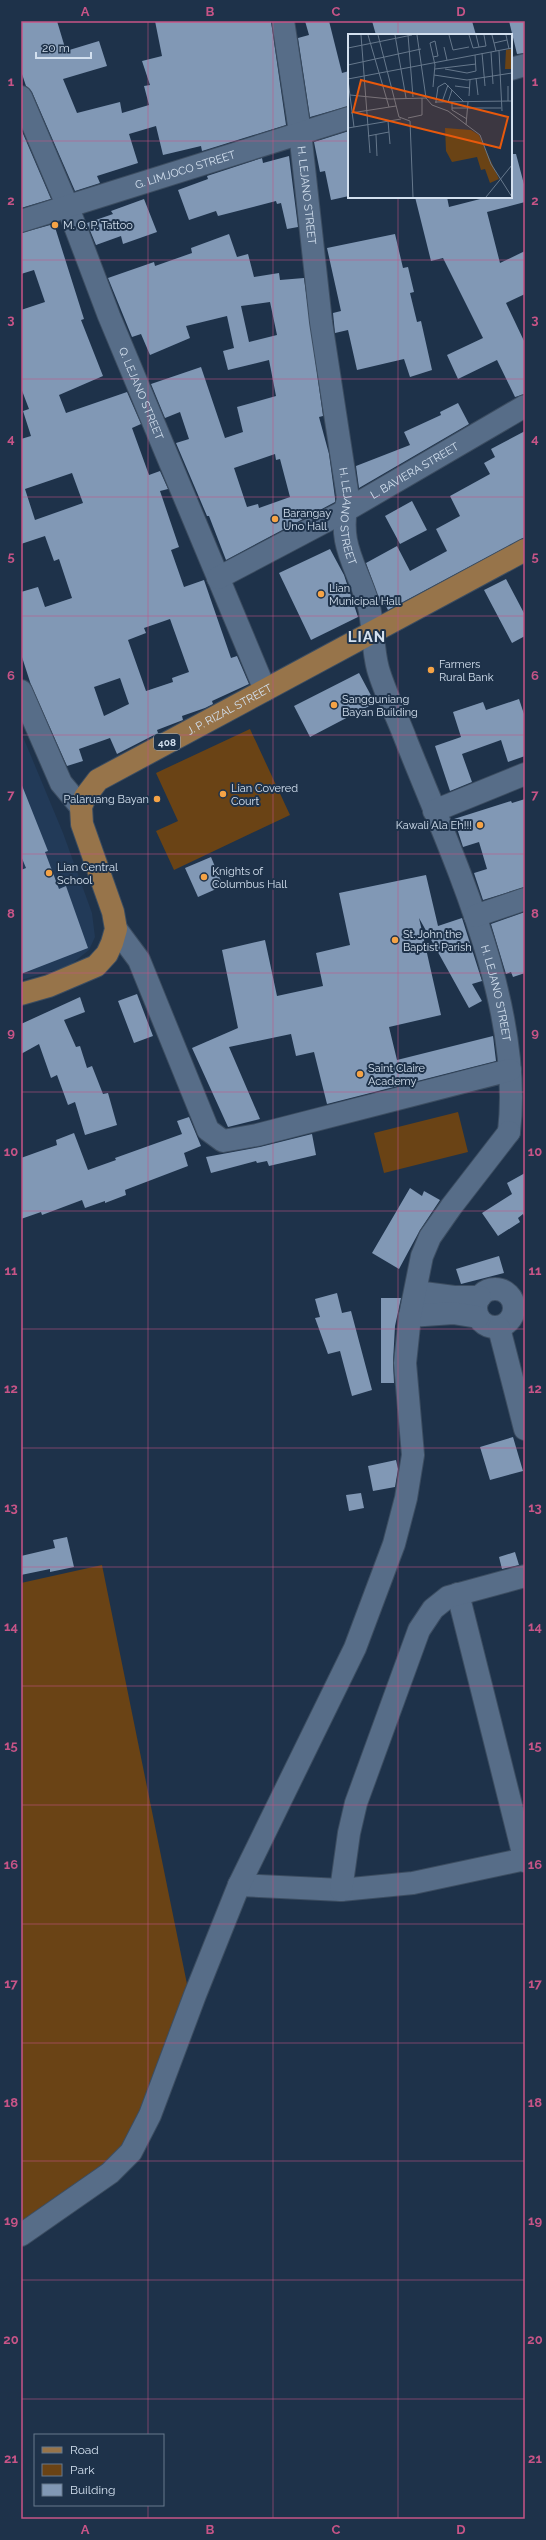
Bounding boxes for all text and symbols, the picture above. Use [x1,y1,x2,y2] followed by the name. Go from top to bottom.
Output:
[81,4,90,19] text: A
[206,4,215,19] text: B
[332,4,341,19] text: C
[456,4,466,19] text: D
[36,34,91,60] scale bar
[348,34,512,198] inset map
[42,41,70,55] text: 20 m
[8,74,15,89] text: 1
[532,74,539,89] text: 1
[295,145,318,246] street label: H. LEJANO STREET
[133,148,237,192] street label: G. LIMJOCO STREET
[7,193,15,208] text: 2
[531,193,539,208] text: 2
[63,219,133,232] place label: M. O. P. Tattoo
[50,220,60,230] marker: M. O. P. Tattoo
[7,312,15,327] text: 3
[531,312,539,327] text: 3
[116,345,166,442] street label: Q. LEJANO STREET
[7,431,15,446] text: 4
[531,431,539,446] text: 4
[368,440,461,502] street label: L. BAVIERA STREET
[336,466,359,567] street label: H. LEJANO STREET
[283,507,331,533] place label: Barangay Uno Hall
[270,514,280,524] marker: Barangay Uno Hall
[7,549,15,564] text: 5
[531,549,539,564] text: 5
[329,582,401,608] place label: Lian Municipal Hall
[316,589,326,599] marker: Lian Municipal Hall
[348,628,386,646] district label: LIAN
[439,658,494,684] place label: Farmers Rural Bank
[426,665,436,675] marker: Farmers Rural Bank
[7,668,15,683] text: 6
[531,668,539,683] text: 6
[185,681,275,738] street label: J. P. RIZAL STREET
[342,693,418,719] place label: Sangguniang Bayan Building
[329,700,339,710] marker: Sangguniang Bayan Building
[154,734,180,750] road number: 408
[231,782,298,808] place label: Lian Covered Court
[7,787,15,802] text: 7
[531,787,539,802] text: 7
[218,789,228,799] marker: Lian Covered Court
[63,793,149,806] place label: Palaruang Bayan
[152,794,162,804] marker: Palaruang Bayan
[396,819,472,832] place label: Kawali Ala Eh!!!
[475,820,485,830] marker: Kawali Ala Eh!!!
[57,861,118,887] place label: Lian Central School
[212,865,287,891] place label: Knights of Columbus Hall
[44,868,54,878] marker: Lian Central School
[199,872,209,882] marker: Knights of Columbus Hall
[7,906,15,921] text: 8
[531,906,539,921] text: 8
[403,928,472,954] place label: St. John the Baptist Parish
[390,935,400,945] marker: St. John the Baptist Parish
[478,943,513,1043] street label: H. LEJANO STREET
[7,1025,15,1040] text: 9
[531,1025,539,1040] text: 9
[368,1062,426,1088] place label: Saint Claire Academy
[355,1069,365,1079] marker: Saint Claire Academy
[4,1144,18,1159] text: 10
[528,1144,542,1159] text: 10
[5,1263,18,1278] text: 11
[529,1263,542,1278] text: 11
[4,1381,18,1396] text: 12
[528,1381,542,1396] text: 12
[4,1500,18,1515] text: 13
[528,1500,542,1515] text: 13
[4,1619,18,1634] text: 14
[528,1619,542,1634] text: 14
[4,1738,18,1753] text: 15
[528,1738,542,1753] text: 15
[4,1857,18,1872] text: 16
[528,1857,542,1872] text: 16
[4,1976,19,1991] text: 17
[528,1976,543,1991] text: 17
[4,2095,18,2110] text: 18
[528,2095,542,2110] text: 18
[4,2213,18,2228] text: 19
[528,2213,542,2228] text: 19
[3,2332,19,2347] text: 20
[527,2332,543,2347] text: 20
[34,2434,164,2506] legend
[70,2443,99,2457] text: Road
[4,2451,18,2466] text: 21
[528,2451,542,2466] text: 21
[70,2463,95,2477] text: Park
[70,2483,116,2497] text: Building
[81,2522,90,2537] text: A
[206,2522,215,2537] text: B
[332,2522,341,2537] text: C
[456,2522,466,2537] text: D

